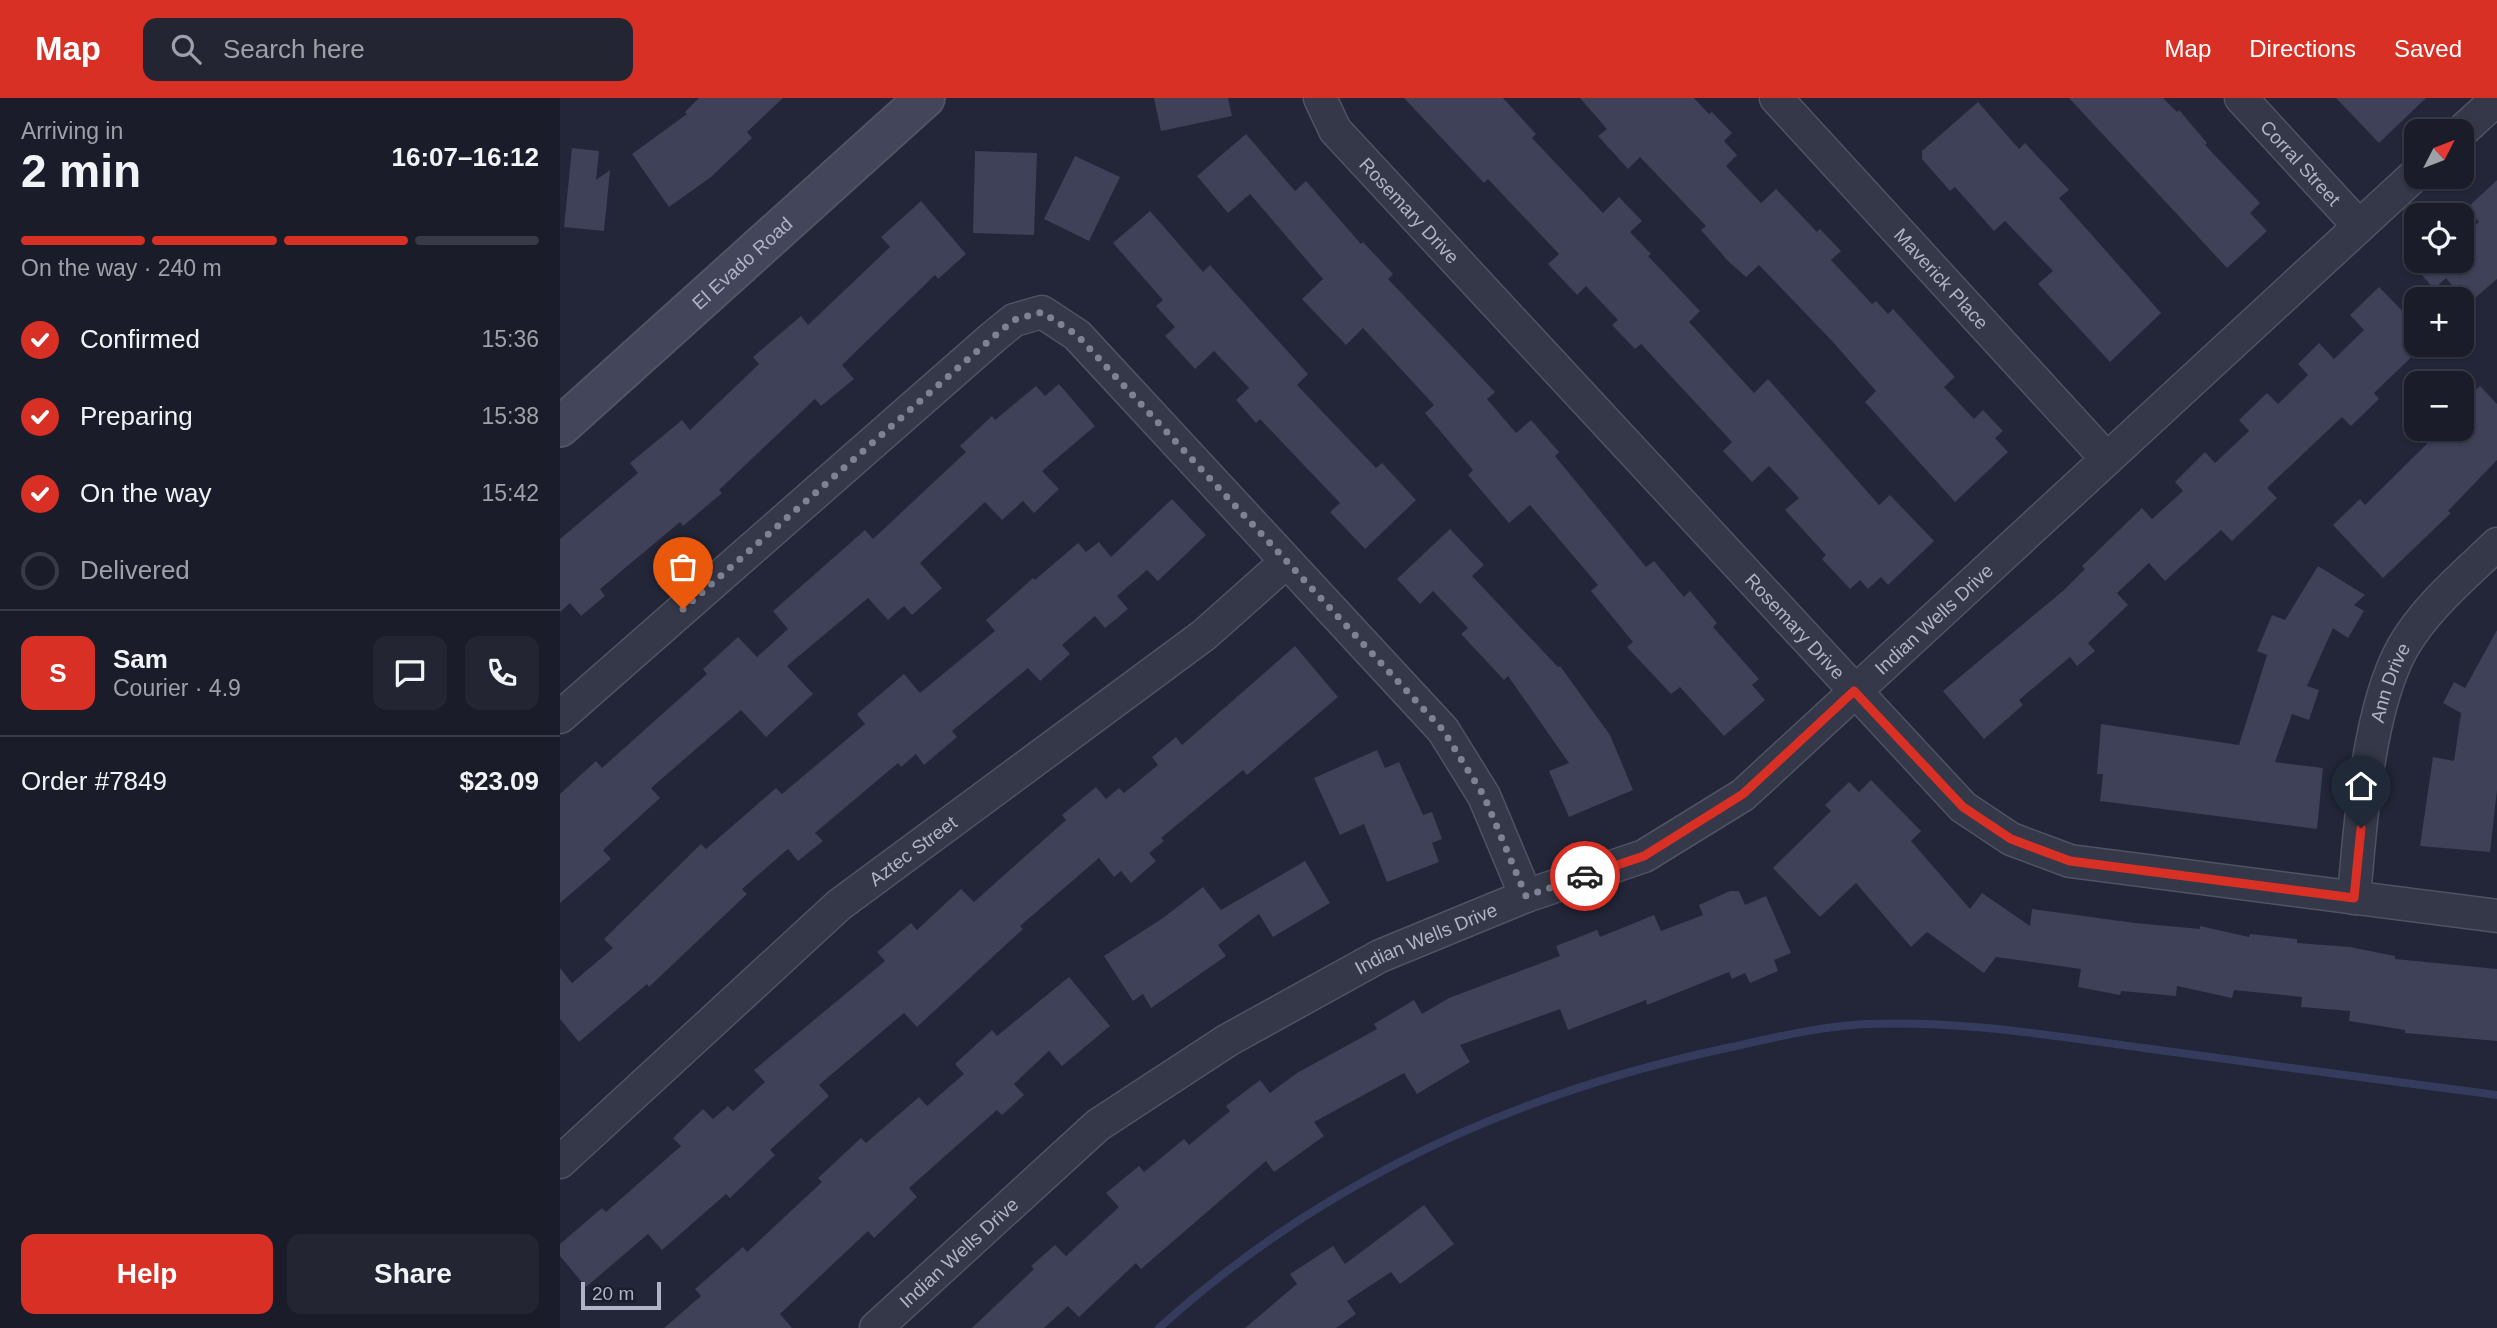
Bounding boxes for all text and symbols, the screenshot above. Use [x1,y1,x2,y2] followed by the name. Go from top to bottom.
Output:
[143,18,633,81] search box
[35,30,101,67] text: Map
[167,30,205,68] icon: search
[223,34,365,64] text: Search here
[2165,35,2211,62] text: Map
[2249,35,2356,62] text: Directions
[2394,35,2462,62] text: Saved
[2256,116,2345,210] street label: Corral Street
[21,118,123,144] text: Arriving in
[2404,119,2474,189] north arrow
[2404,119,2474,441] map controls
[392,142,539,172] text: 16:07–16:12
[21,145,141,197] text: 2 min
[1356,153,1464,267] street label: Rosemary Drive
[2404,203,2474,273] button: locate
[688,213,796,313] street label: El Evado Road
[1890,224,1993,333] street label: Maverick Place
[21,255,222,281] text: On the way · 240 m
[2404,287,2474,357] button: +
[21,321,59,359] icon: check
[80,324,200,354] text: Confirmed
[481,326,539,352] text: 15:36
[2404,371,2474,441] button: −
[21,398,59,436] icon: check
[80,401,193,431] text: Preparing
[481,403,539,429] text: 15:38
[21,475,59,513] icon: check
[80,478,212,508] text: On the way
[481,480,539,506] text: 15:42
[653,537,713,609] pin
[664,548,702,586] icon: bag
[80,555,190,585] text: Delivered
[1870,559,1997,679] street label: Indian Wells Drive
[1741,569,1849,683] street label: Rosemary Drive
[373,636,447,710] button: chat
[465,636,539,710] button: phone
[2366,639,2414,725] street label: Ann Drive
[113,644,168,674] text: Sam
[49,658,67,688] text: S
[113,675,241,701] text: Courier · 4.9
[2331,756,2391,828] pin
[21,766,167,796] text: Order #7849
[459,766,539,796] text: $23.09
[2342,767,2380,805] icon: home
[865,811,961,890] street label: Aztec Street
[1550,841,1620,911] courier
[1566,857,1604,895] icon: car
[1351,899,1500,978] street label: Indian Wells Drive
[895,1193,1022,1312] street label: Indian Wells Drive
[21,1234,273,1314] button: Help
[287,1234,539,1314] button: Share
[581,1279,662,1311] scale bar
[592,1283,634,1304] text: 20 m

